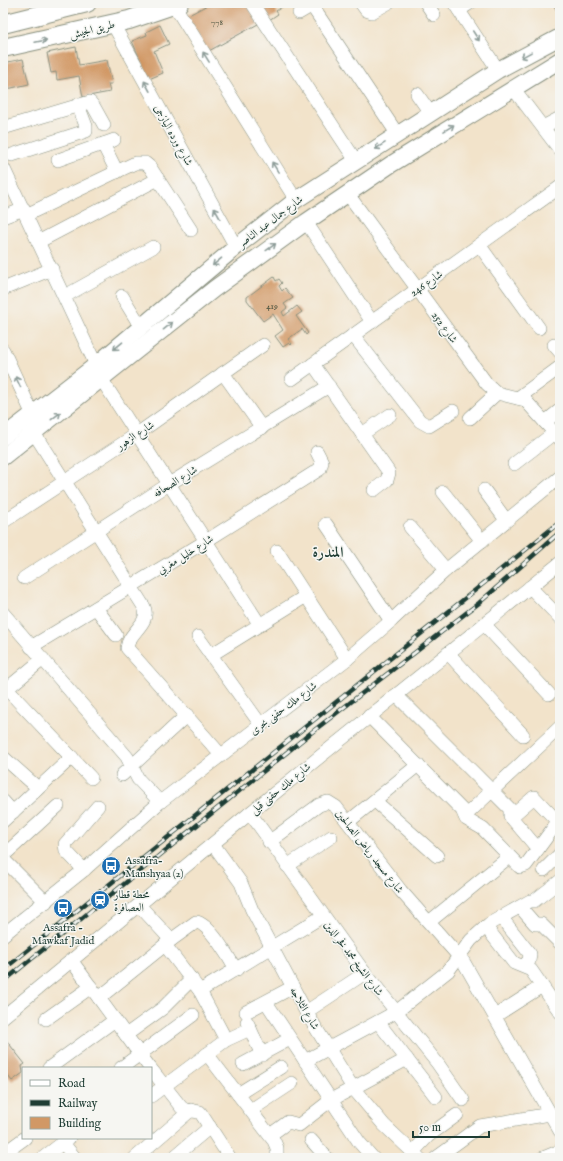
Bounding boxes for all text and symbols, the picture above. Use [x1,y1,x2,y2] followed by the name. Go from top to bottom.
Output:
[211,17,223,28] house number: 778
[68,18,116,42] street label: طريق الجيش
[471,30,480,41] one-way arrow
[34,36,47,44] one-way arrow
[202,51,210,63] one-way arrow
[520,52,532,60] one-way arrow
[143,81,151,93] one-way arrow
[149,103,196,169] street label: شارع ورده اليازجى
[443,123,455,131] one-way arrow
[374,143,386,151] one-way arrow
[271,162,279,173] one-way arrow
[234,193,307,253] street label: شارع جمال عبد الناصر
[212,207,220,219] one-way arrow
[266,243,277,251] one-way arrow
[212,258,223,267] one-way arrow
[408,268,447,302] street label: شارع 246
[266,301,278,312] house number: 419
[426,309,460,347] street label: شارع 252
[163,321,174,330] one-way arrow
[113,342,123,351] one-way arrow
[14,377,21,389] one-way arrow
[50,411,61,420] one-way arrow
[113,418,158,456] street label: شارع الزهور
[151,463,201,503] street label: شارع الصحافه
[155,532,217,579] street label: شارع خليل مغربي
[313,543,343,562] district label: المندرة
[247,679,321,740] street label: شارع ملك حفنى بحرى
[247,760,315,819] street label: شارع ملك حفنى قبلى
[331,807,406,898] street label: شارع مسجد رياض الصالحين
[124,854,184,881] place label: Assafra- Manshyaa (2)
[100,855,122,877] bus stop icon: Assafra- Manshyaa (2)
[113,888,150,915] place label: محطة قطار العصافرة
[89,889,111,911] station icon: محطة قطار العصافرة
[52,897,74,919] bus stop icon: Assafra - Mawkaf Jadid
[318,918,386,1001] street label: شارع الشيخ محمد فخر الدين
[32,921,94,948] place label: Assafra - Mawkaf Jadid
[285,985,322,1033] street label: شارع الثلاجه
[22,1067,152,1139] legend
[58,1076,86,1091] text: Road
[58,1096,97,1111] text: Railway
[413,1113,489,1139] scale bar
[58,1116,102,1131] text: Building
[419,1120,441,1135] text: 50 m

